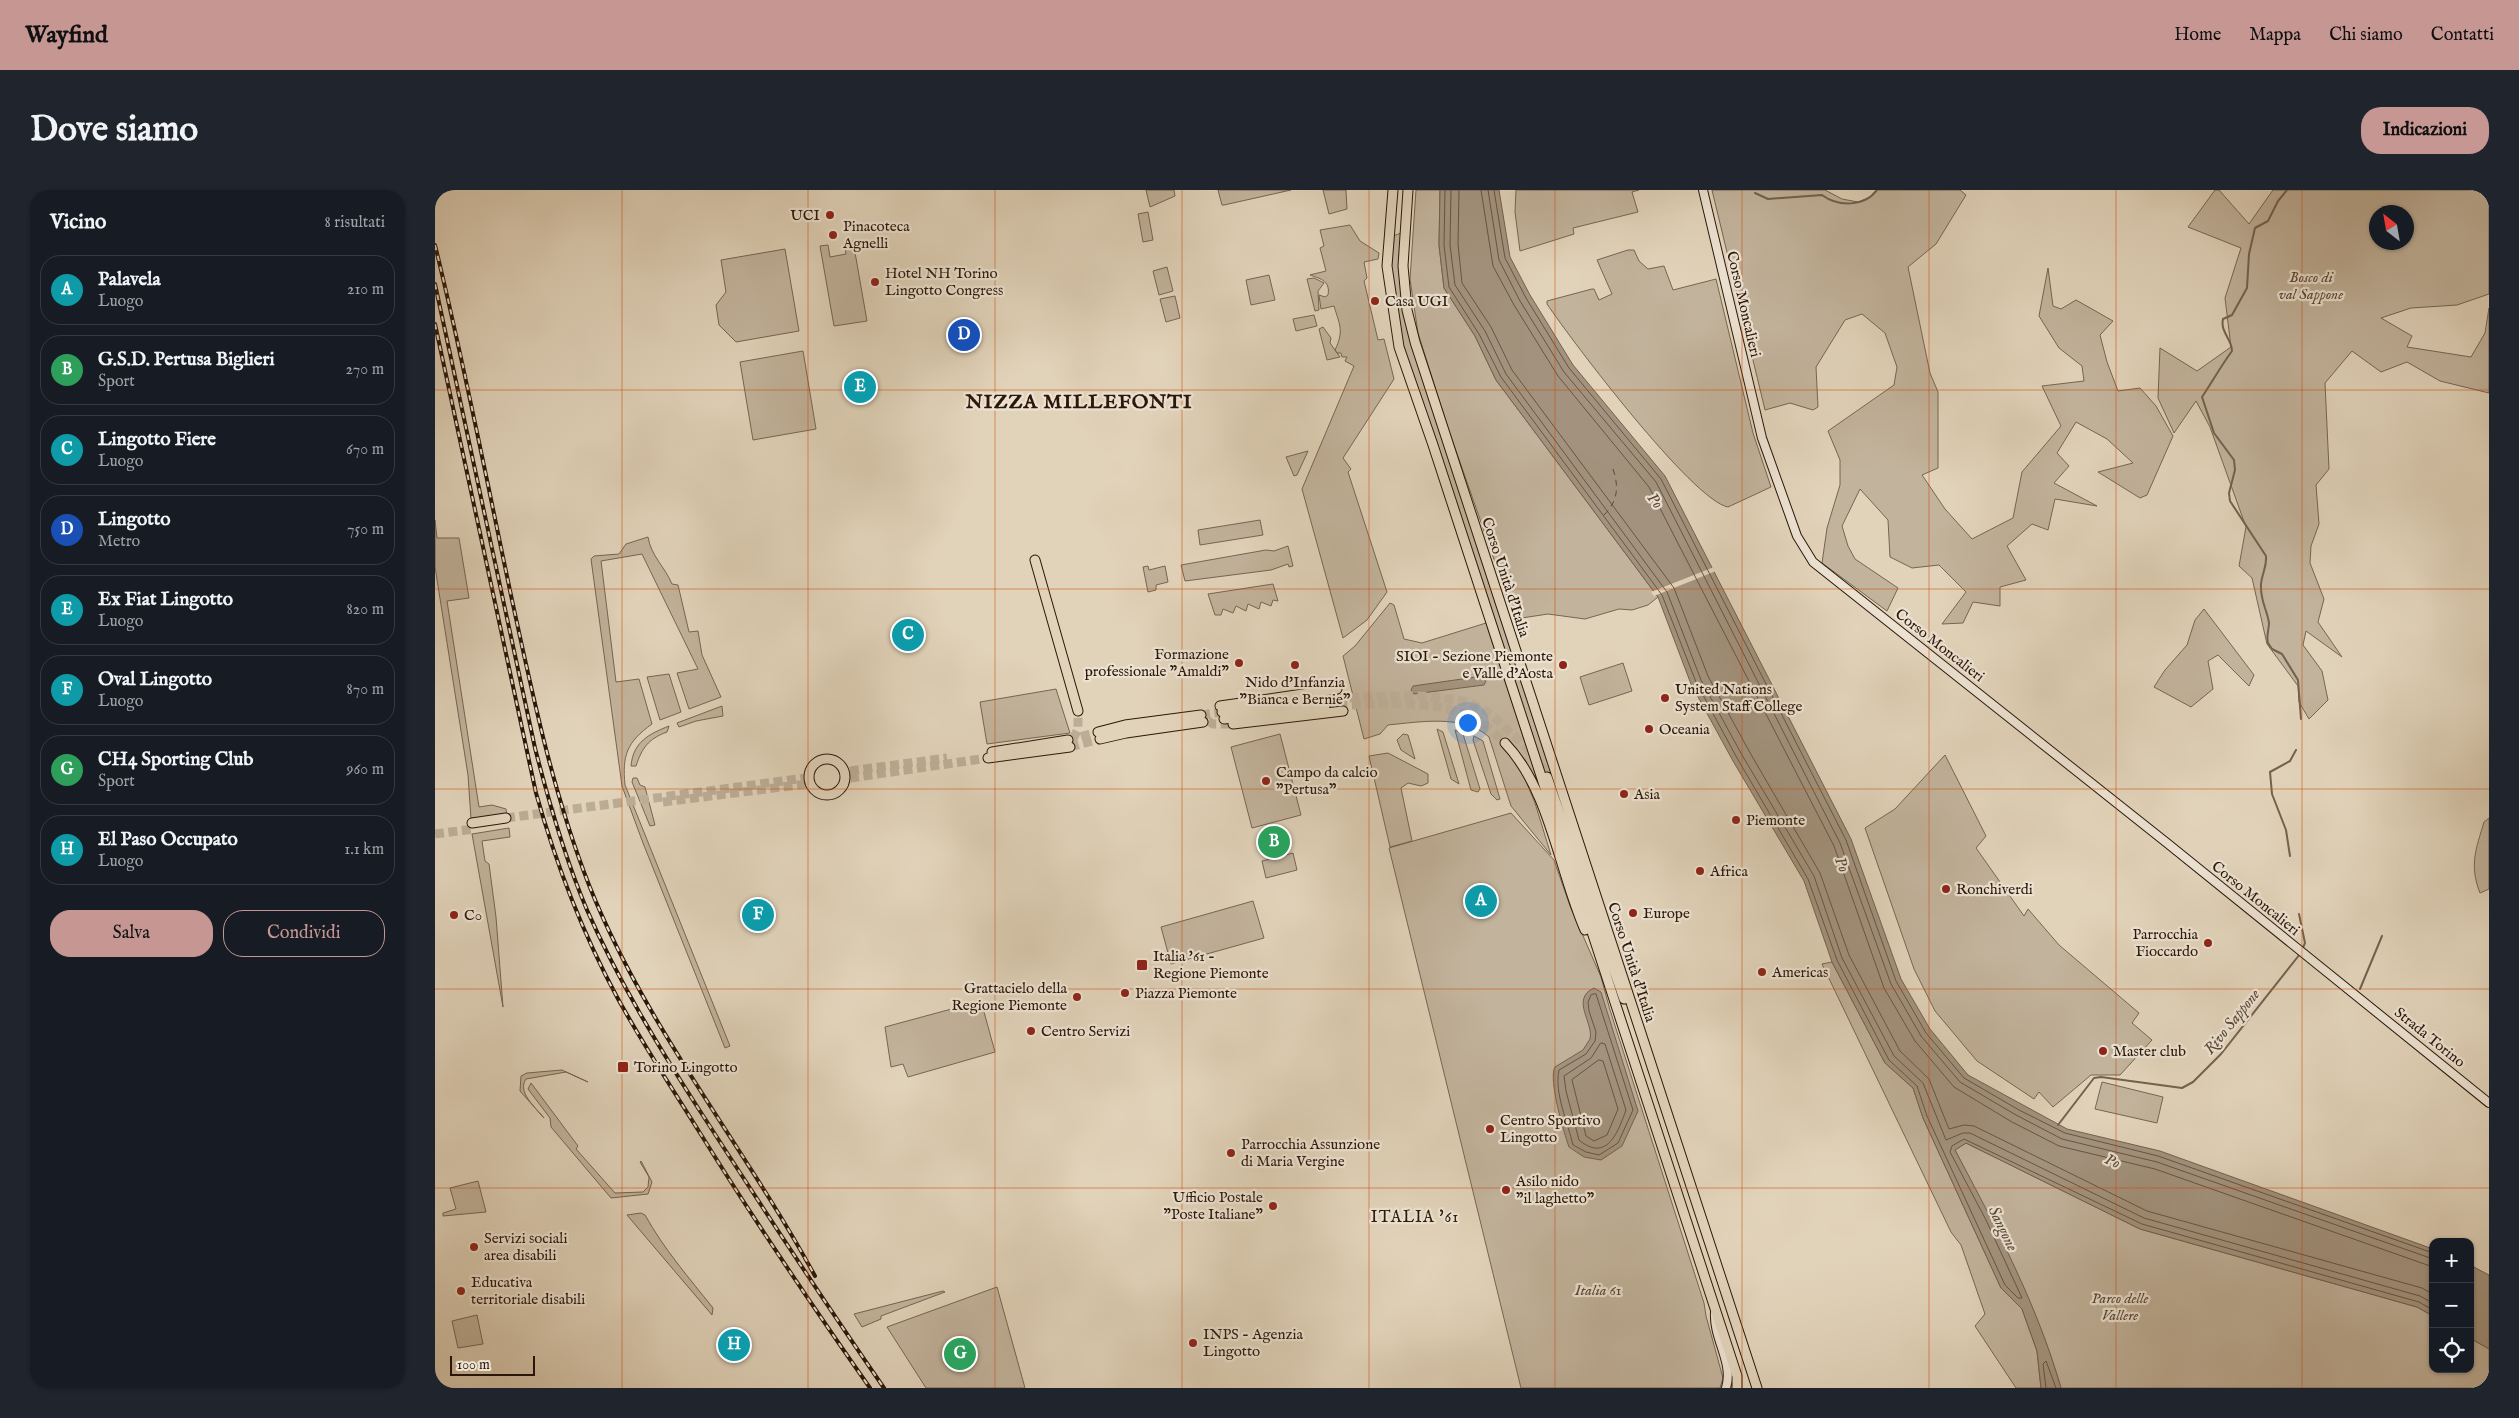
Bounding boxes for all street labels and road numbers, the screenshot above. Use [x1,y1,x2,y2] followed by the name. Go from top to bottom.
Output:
[1722,249,1765,359] street label: Corso Moncalieri
[1477,515,1534,640] street label: Corso Unità d'Italia
[1891,605,1988,686] street label: Corso Moncalieri
[2208,857,2304,940] street label: Corso Moncalieri
[1603,900,1660,1025] street label: Corso Unità d'Italia
[2390,1003,2469,1072] street label: Strada Torino

